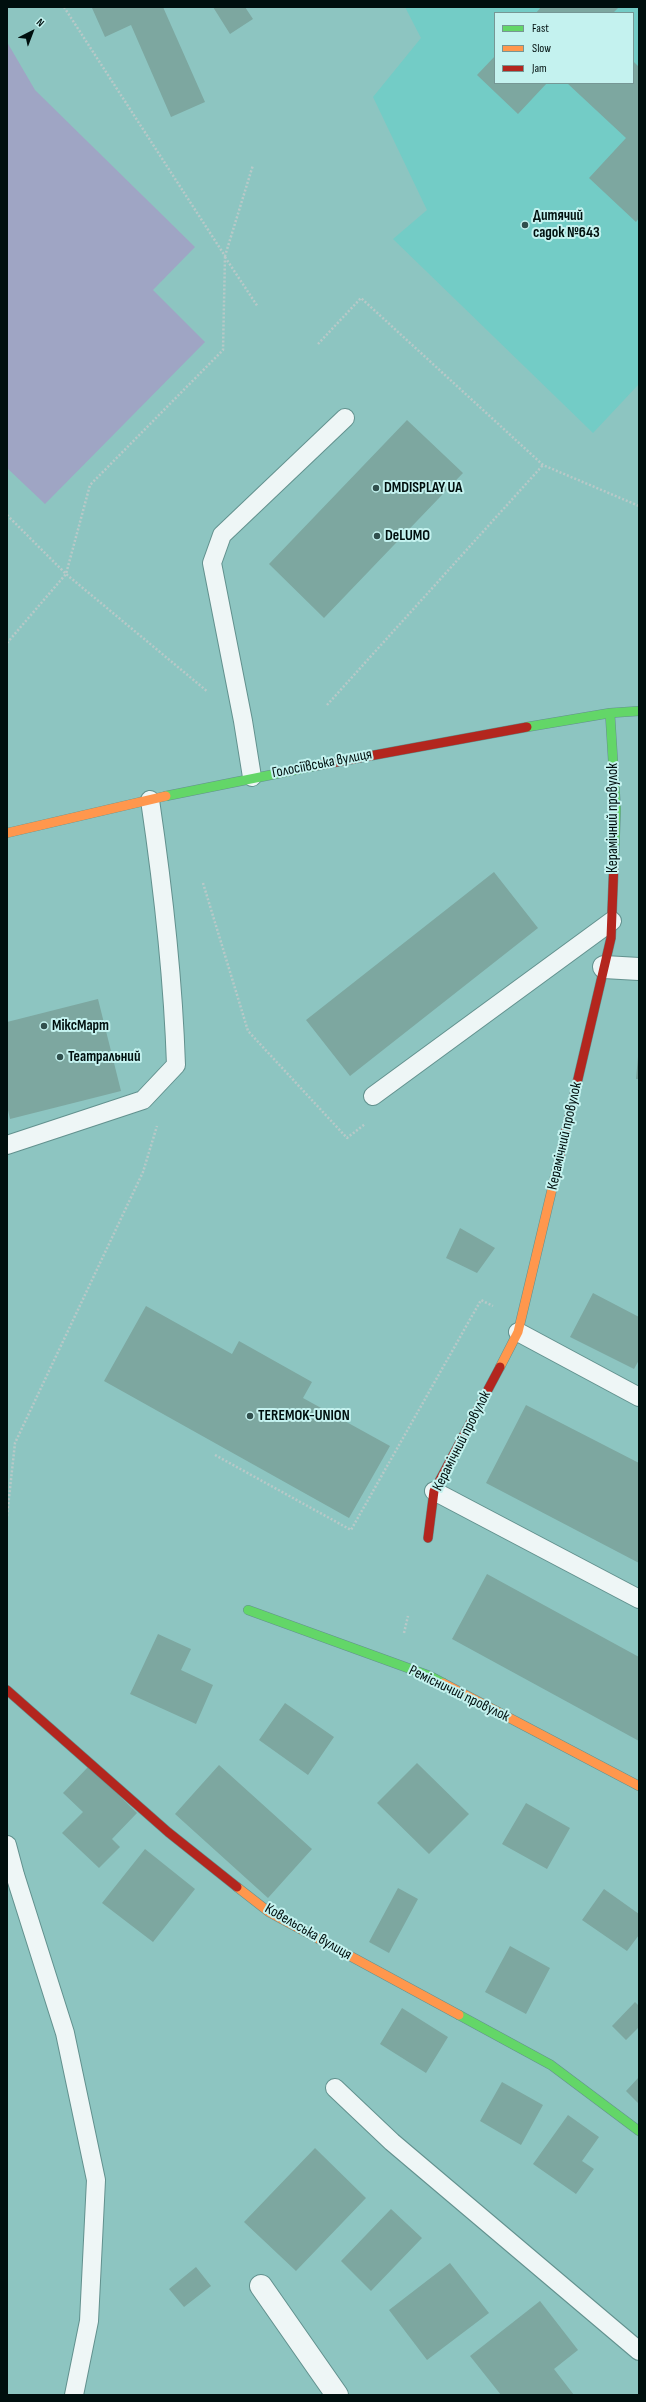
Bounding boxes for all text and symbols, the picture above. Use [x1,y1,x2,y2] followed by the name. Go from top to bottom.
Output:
[12,12,52,52] north arrow
[494,12,634,84] legend
[34,16,47,30] text: N
[532,21,549,36] text: Fast
[532,41,551,56] text: Slow
[532,61,547,76] text: Jam
[533,207,600,242] place label: Дитячий садок №643
[520,220,530,230] marker: Дитячий садок №643
[384,479,462,497] place label: DMDISPLAY UA
[371,483,381,493] marker: DMDISPLAY UA
[385,527,430,545] place label: DeLUMO
[372,531,382,541] marker: DeLUMO
[271,745,373,783] street label: Голосіївська вулиця
[604,763,622,873] street label: Керамічний провулок
[52,1017,109,1035] place label: МіксМарт
[39,1021,49,1031] marker: МіксМарт
[68,1048,140,1066] place label: Театральний
[55,1052,65,1062] marker: Театральний
[544,1080,586,1192] street label: Керамічний провулок
[429,1388,495,1494] street label: Керамічний провулок
[258,1407,350,1425] place label: TEREMOK-UNION
[245,1411,255,1421] marker: TEREMOK-UNION
[406,1662,512,1726] street label: Ремісничий провулок
[261,1900,355,1964] street label: Ковельська вулиця

